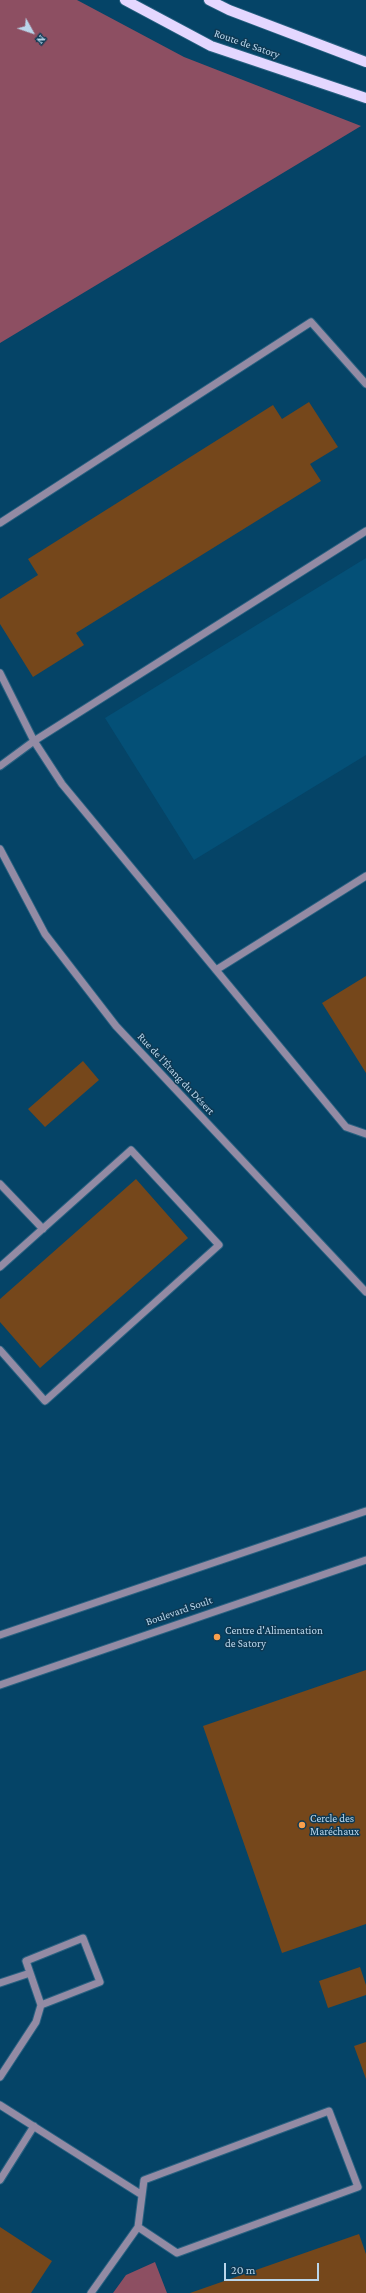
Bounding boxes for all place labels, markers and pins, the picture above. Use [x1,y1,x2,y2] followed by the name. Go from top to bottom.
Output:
[225,1624,323,1650] place label: Centre d'Alimentation de Satory
[212,1632,222,1642] marker: Centre d'Alimentation de Satory
[310,1812,359,1838] place label: Cercle des Maréchaux
[297,1820,307,1830] marker: Cercle des Maréchaux

